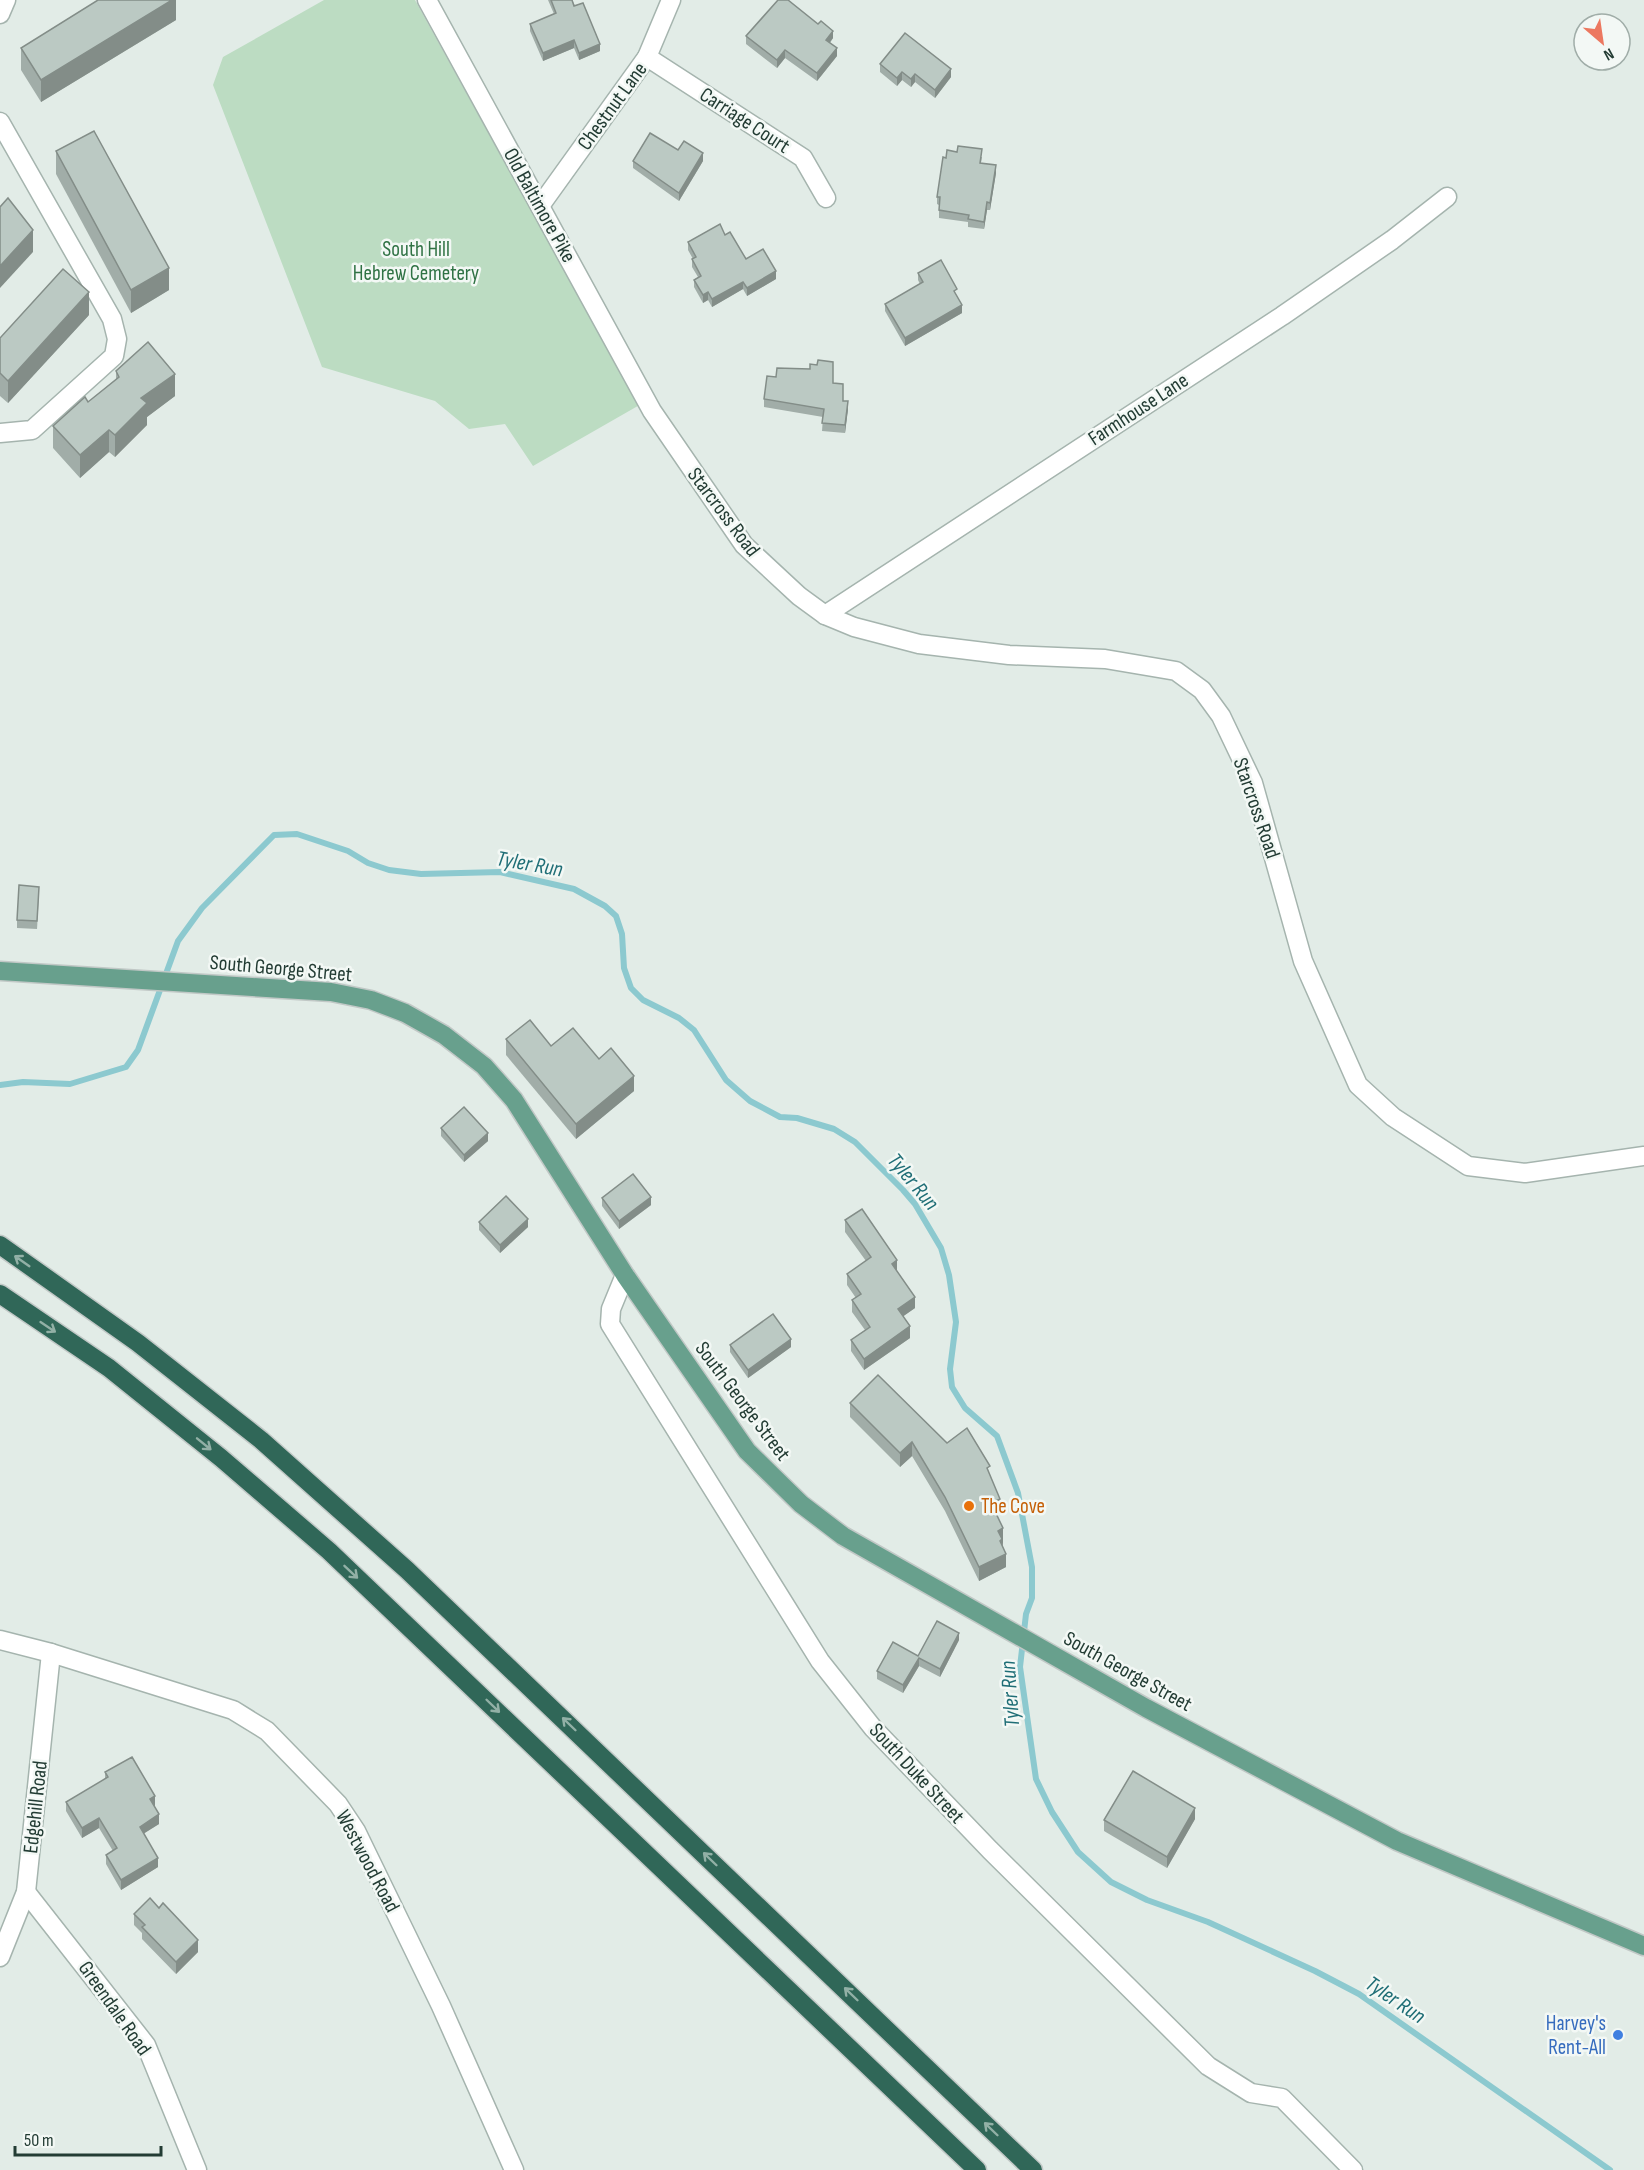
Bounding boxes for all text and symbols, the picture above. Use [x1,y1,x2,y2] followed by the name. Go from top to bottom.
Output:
[1572,12,1632,72] north arrow
[1600,43,1617,64] text: N
[572,58,653,155] street label: Chestnut Lane
[695,82,794,159] street label: Carriage Court
[498,144,581,267] street label: Old Baltimore Pike
[353,237,479,286] park label: South Hill Hebrew Cemetery
[1084,368,1193,451] street label: Farmhouse Lane
[682,463,765,562] street label: Starcross Road
[1228,754,1285,862] street label: Starcross Road
[495,845,565,884] water label: Tyler Run
[209,950,353,987] street label: South George Street
[881,1148,945,1216] water label: Tyler Run
[14,1255,31,1267] one-way arrow
[40,1321,56,1333] one-way arrow
[690,1337,796,1466] street label: South George Street
[196,1438,212,1451] one-way arrow
[981,1494,1045,1519] place label: The Cove
[962,1499,976,1513] marker: The Cove
[344,1565,359,1579] one-way arrow
[1059,1626,1196,1717] street label: South George Street
[995,1660,1026,1728] water label: Tyler Run
[486,1698,501,1713] one-way arrow
[562,1717,577,1732] one-way arrow
[864,1718,969,1829] street label: South Duke Street
[18,1759,53,1855] street label: Edgehill Road
[330,1806,405,1917] street label: Westwood Road
[703,1852,718,1866] one-way arrow
[73,1956,156,2060] street label: Greendale Road
[1360,1970,1430,2030] water label: Tyler Run
[843,1987,858,2001] one-way arrow
[1546,2011,1606,2060] place label: Harvey's Rent-All
[1611,2028,1625,2042] marker: Harvey's Rent-All
[15,2119,160,2157] scale bar
[984,2122,999,2137] one-way arrow
[24,2130,54,2151] text: 50 m

